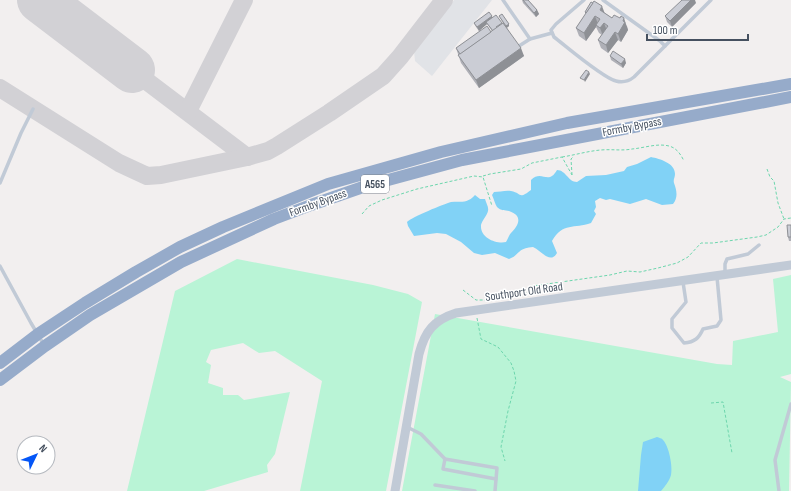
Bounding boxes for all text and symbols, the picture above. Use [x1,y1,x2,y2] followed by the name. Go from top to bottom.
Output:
[647,16,748,42] scale bar
[653,23,678,38] text: 100 m
[601,114,663,140] street label: Formby Bypass
[361,175,389,193] road number: A565
[287,186,349,220] street label: Formby Bypass
[484,279,564,305] street label: Southport Old Road
[16,435,56,475] north arrow
[36,442,50,455] text: N

